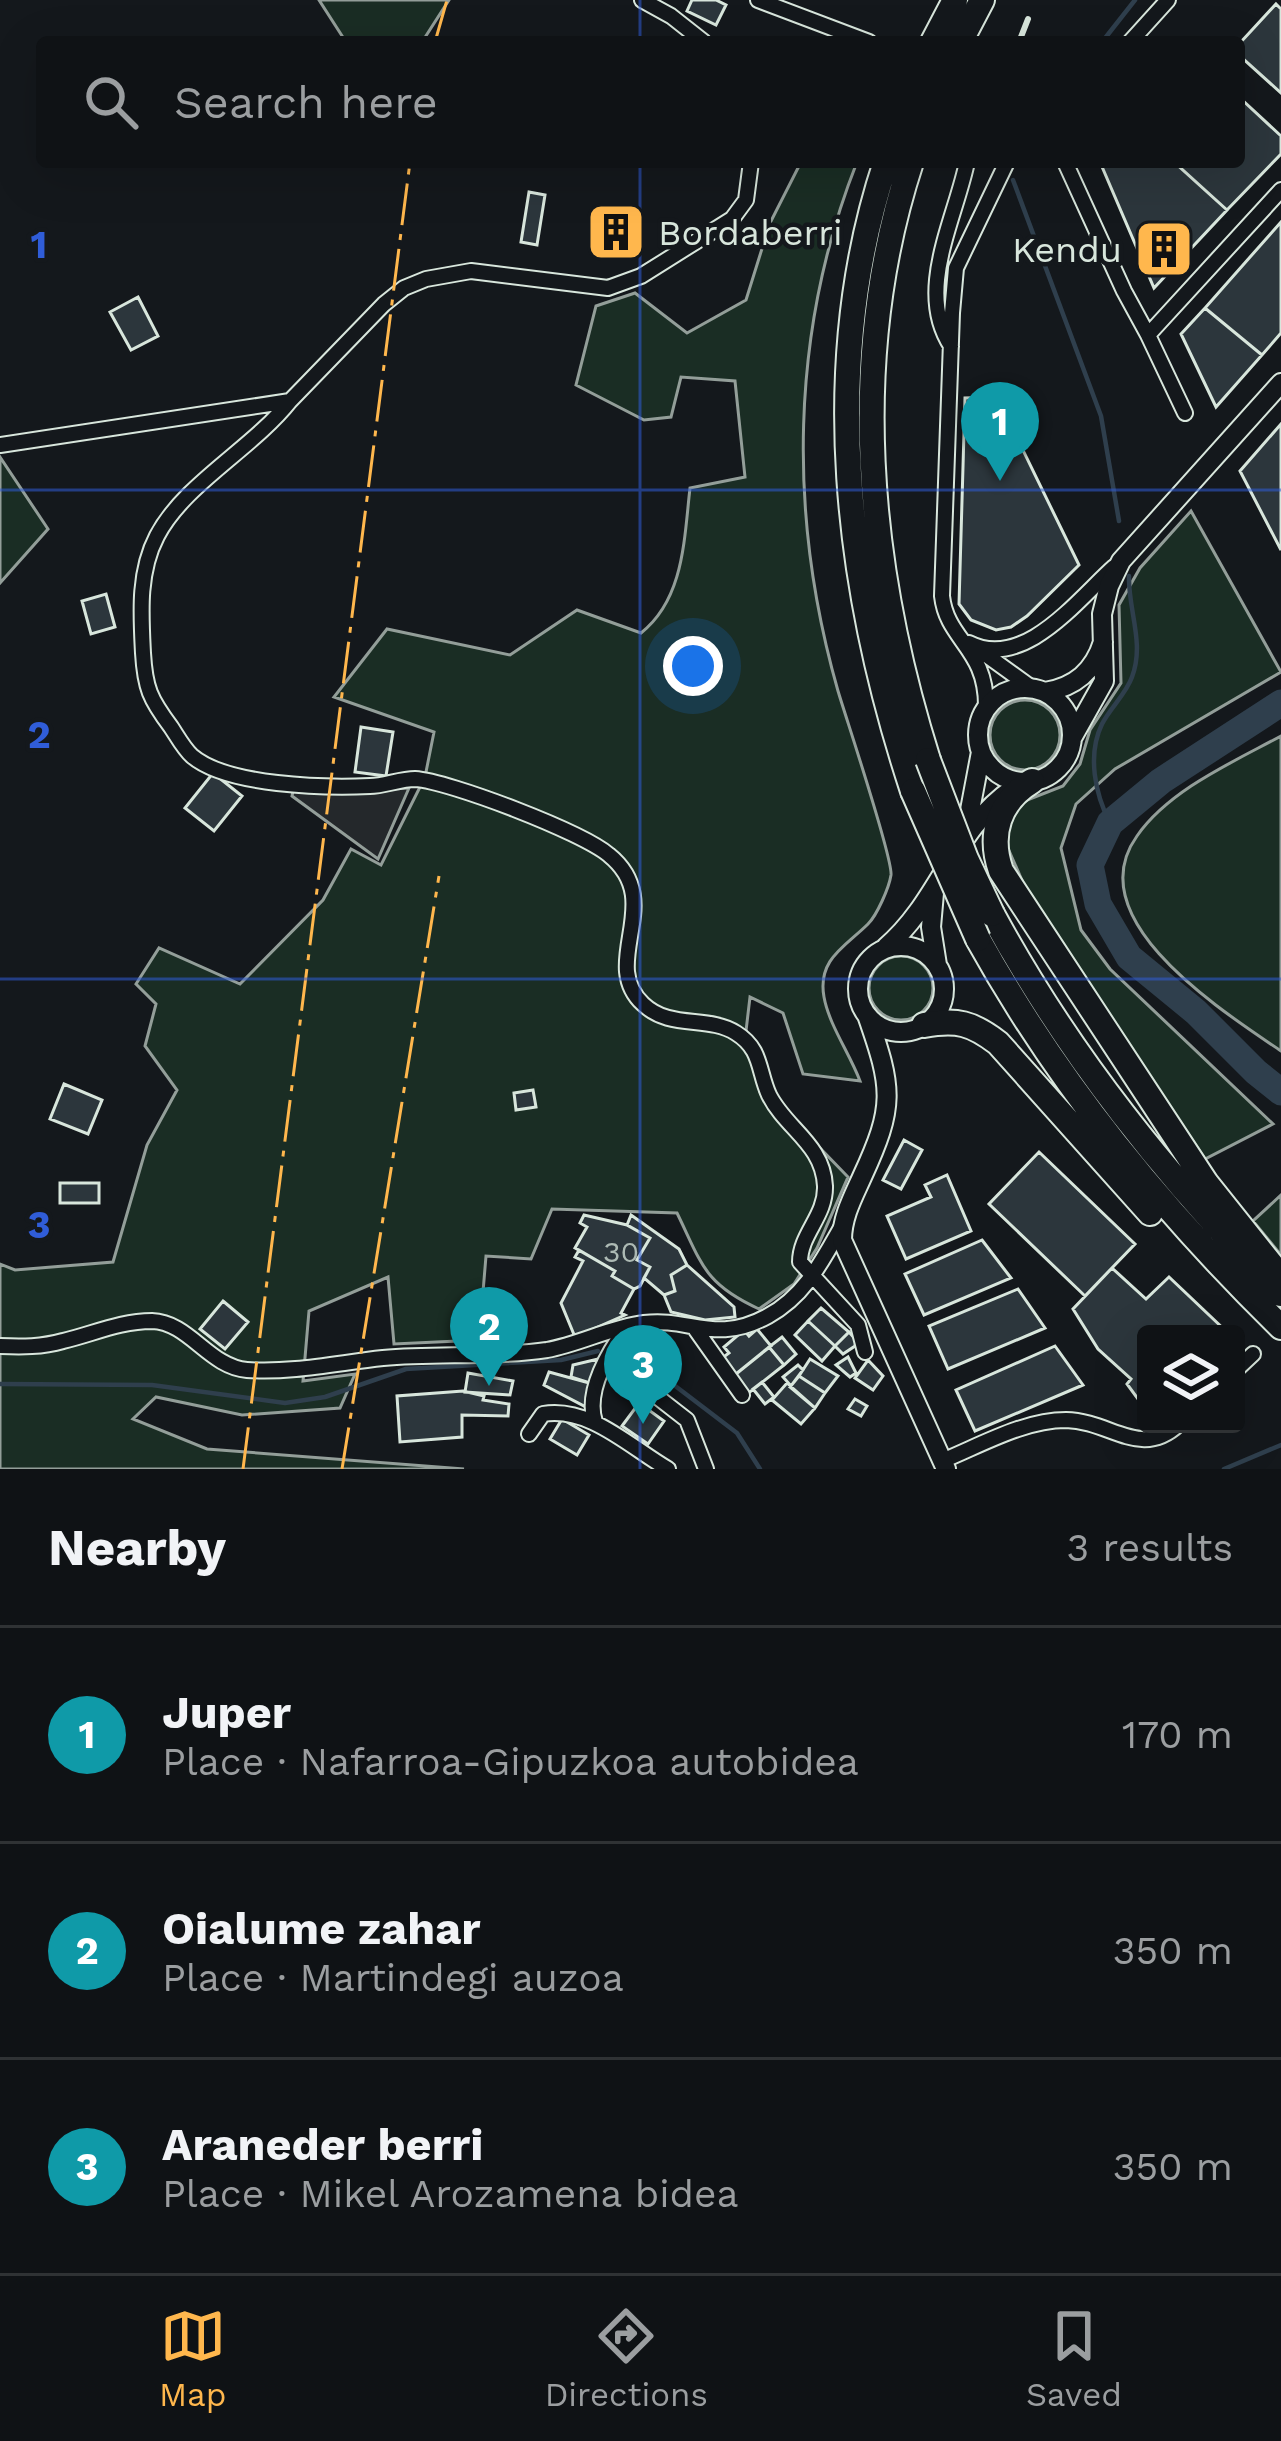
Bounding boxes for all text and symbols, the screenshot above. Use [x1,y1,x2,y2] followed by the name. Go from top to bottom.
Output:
[36,36,1245,168] search box
[78,69,144,135] icon: search
[174,76,438,129] text: Search here
[585,201,647,263] building icon: Bordaberri
[658,212,842,254] place label: Bordaberri
[1133,218,1195,280] building icon: Kendu
[31,222,47,267] text: 1
[1012,229,1122,271] place label: Kendu
[961,382,1039,481] pin: 1
[663,636,723,696] your location
[27,712,51,757] text: 2
[27,1202,51,1247] text: 3
[603,1234,639,1269] house number: 30
[450,1287,528,1386] pin: 2
[604,1325,682,1424] pin: 3
[1137,1325,1245,1433] map controls
[1137,1325,1245,1433] button: layers
[48,1518,226,1577] text: Nearby
[1067,1525,1233,1570] text: 3 results
[162,1686,291,1739] text: Juper
[79,1712,95,1757] text: 1
[1122,1712,1233,1757] text: 170 m
[162,1739,859,1784] text: Place · Nafarroa-Gipuzkoa autobidea
[162,1902,481,1955] text: Oialume zahar
[75,1928,99,1973] text: 2
[1113,1928,1233,1973] text: 350 m
[162,1955,624,2000] text: Place · Martindegi auzoa
[162,2118,483,2171] text: Araneder berri
[75,2144,99,2189] text: 3
[1113,2144,1233,2189] text: 350 m
[162,2171,739,2216] text: Place · Mikel Arozamena bidea
[159,2303,226,2414] tab: Map
[545,2303,708,2414] tab: Directions
[1026,2303,1122,2414] tab: Saved

